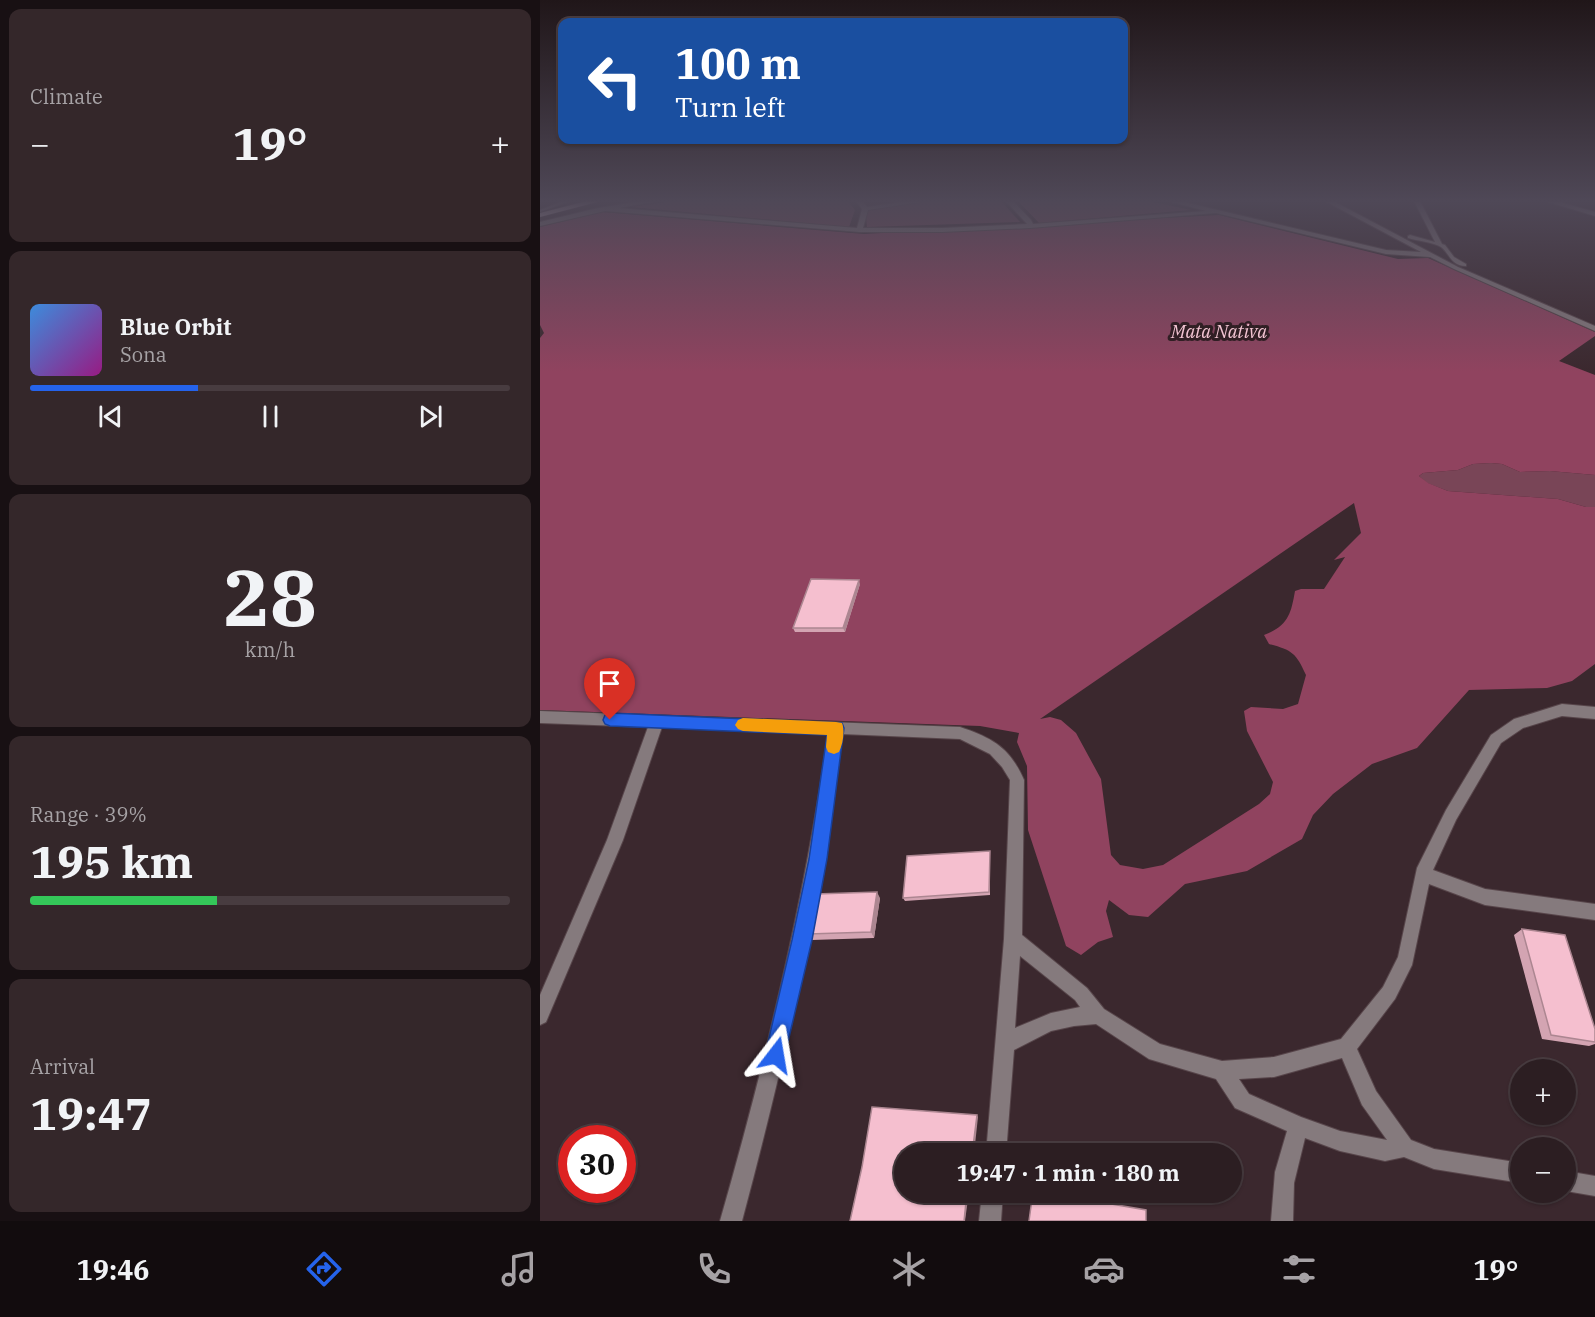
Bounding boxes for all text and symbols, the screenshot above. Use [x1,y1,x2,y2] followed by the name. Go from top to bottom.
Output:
[675,36,801,91] text: 100 m
[576,42,654,120] icon: left
[30,83,103,110] text: Climate
[675,89,786,124] text: Turn left
[232,114,308,172] text: 19°
[30,122,50,165] text: −
[490,122,510,165] text: +
[120,312,231,341] text: Blue Orbit
[1170,320,1267,343] park label: Mata Nativa
[120,341,167,368] text: Sona
[94,400,127,433] icon: previous
[254,400,287,433] icon: pause
[414,400,447,433] icon: next
[223,546,317,647] text: 28
[245,636,295,663] text: km/h
[584,658,635,720] pin
[593,667,626,700] icon: arrive
[30,801,147,828] text: Range · 39%
[30,832,193,890] text: 195 km
[744,1023,808,1087] position arrow
[30,1053,95,1080] text: Arrival
[1510,1059,1576,1203] map controls
[1510,1059,1576,1125] button: +
[30,1084,152,1142] text: 19:47
[558,1125,636,1203] speed limit sign: 30
[1510,1137,1576,1203] button: −
[956,1158,1180,1187] text: 19:47 · 1 min · 180 m
[303,1248,345,1290] icon: directions
[498,1248,540,1290] icon: music
[693,1248,735,1290] icon: phone
[888,1248,930,1290] icon: climate
[1083,1248,1125,1290] icon: car
[1278,1248,1320,1290] icon: filters
[77,1252,150,1287] text: 19:46
[1473,1252,1518,1287] text: 19°

